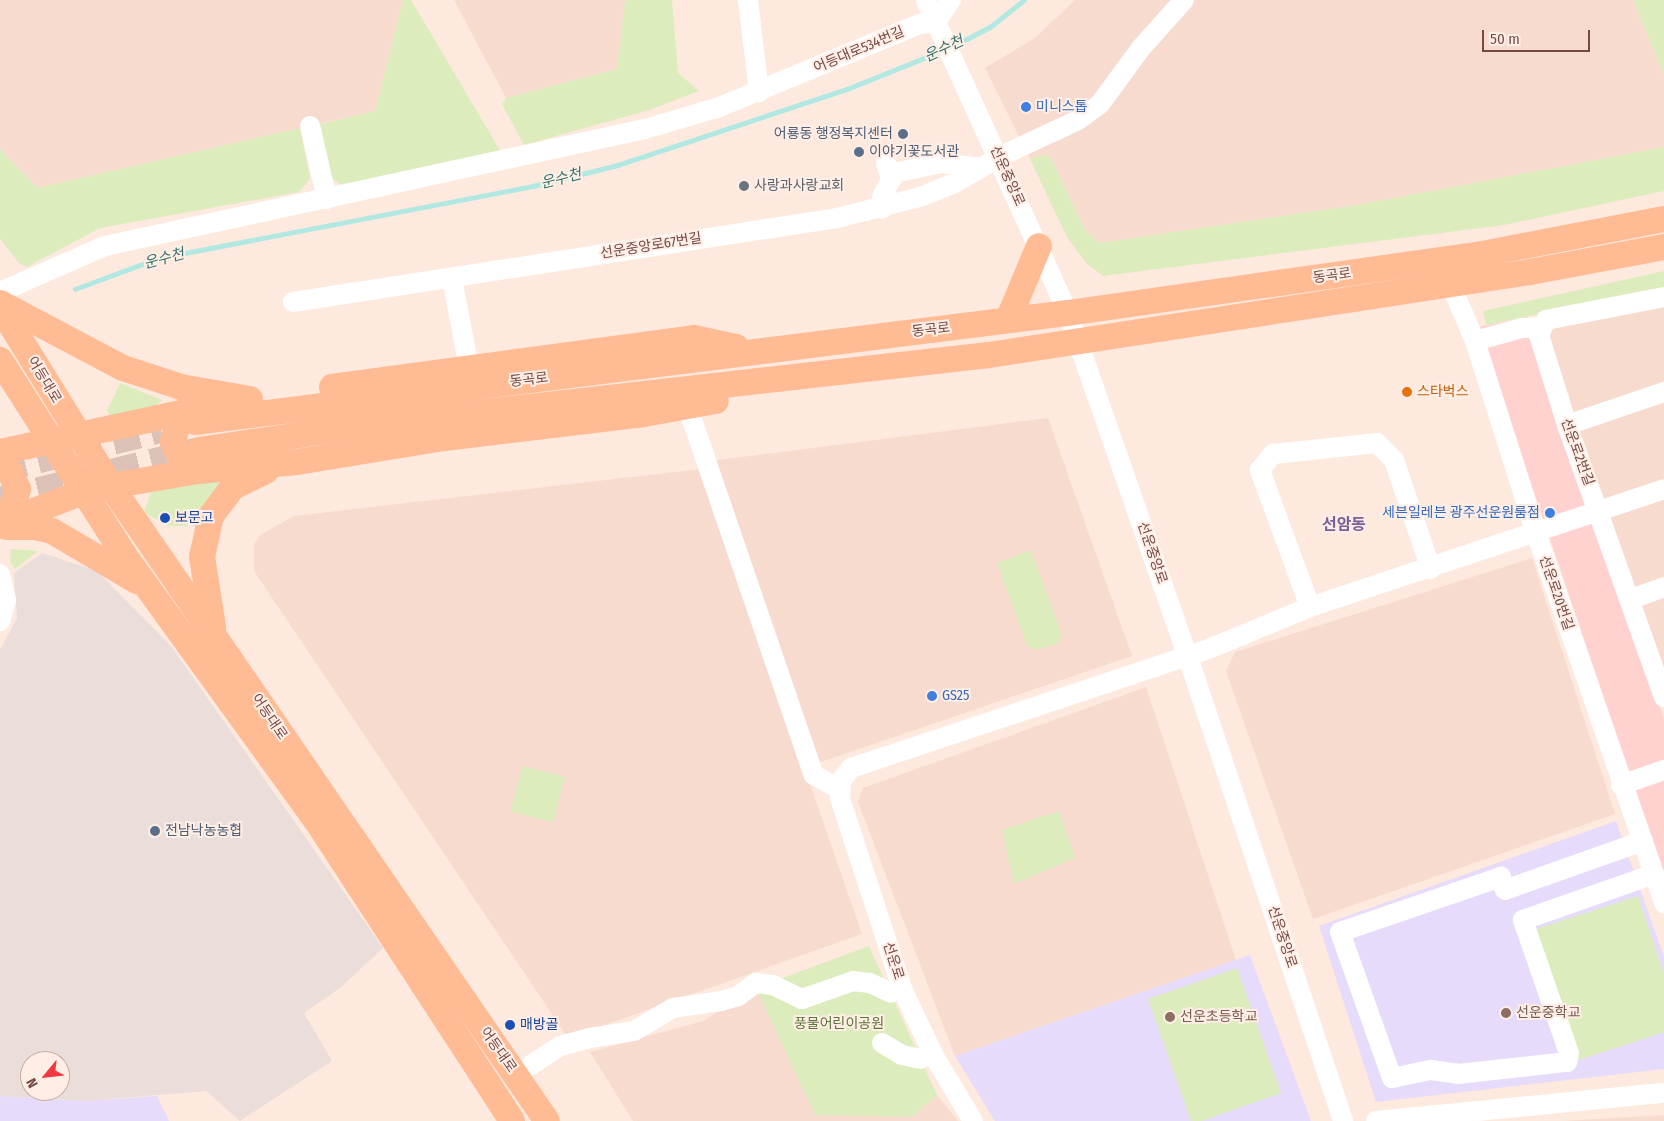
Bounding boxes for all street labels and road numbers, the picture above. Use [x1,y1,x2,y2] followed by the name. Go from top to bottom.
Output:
[811,23,907,77] street label: 어등대로534번길
[986,143,1028,209] street label: 선운중앙로
[599,230,703,262] street label: 선운중앙로67번길
[1312,265,1352,287] street label: 동곡로
[911,319,951,341] street label: 동곡로
[24,354,64,406] street label: 어등대로
[509,369,549,391] street label: 동곡로
[1557,416,1597,488] street label: 선운로2번길
[1134,520,1170,586] street label: 선운중앙로
[1535,553,1577,633] street label: 선운로20번길
[248,691,290,743] street label: 어등대로
[1264,904,1300,970] street label: 선운중앙로
[879,940,907,982] street label: 선운로
[476,1024,520,1076] street label: 어등대로

